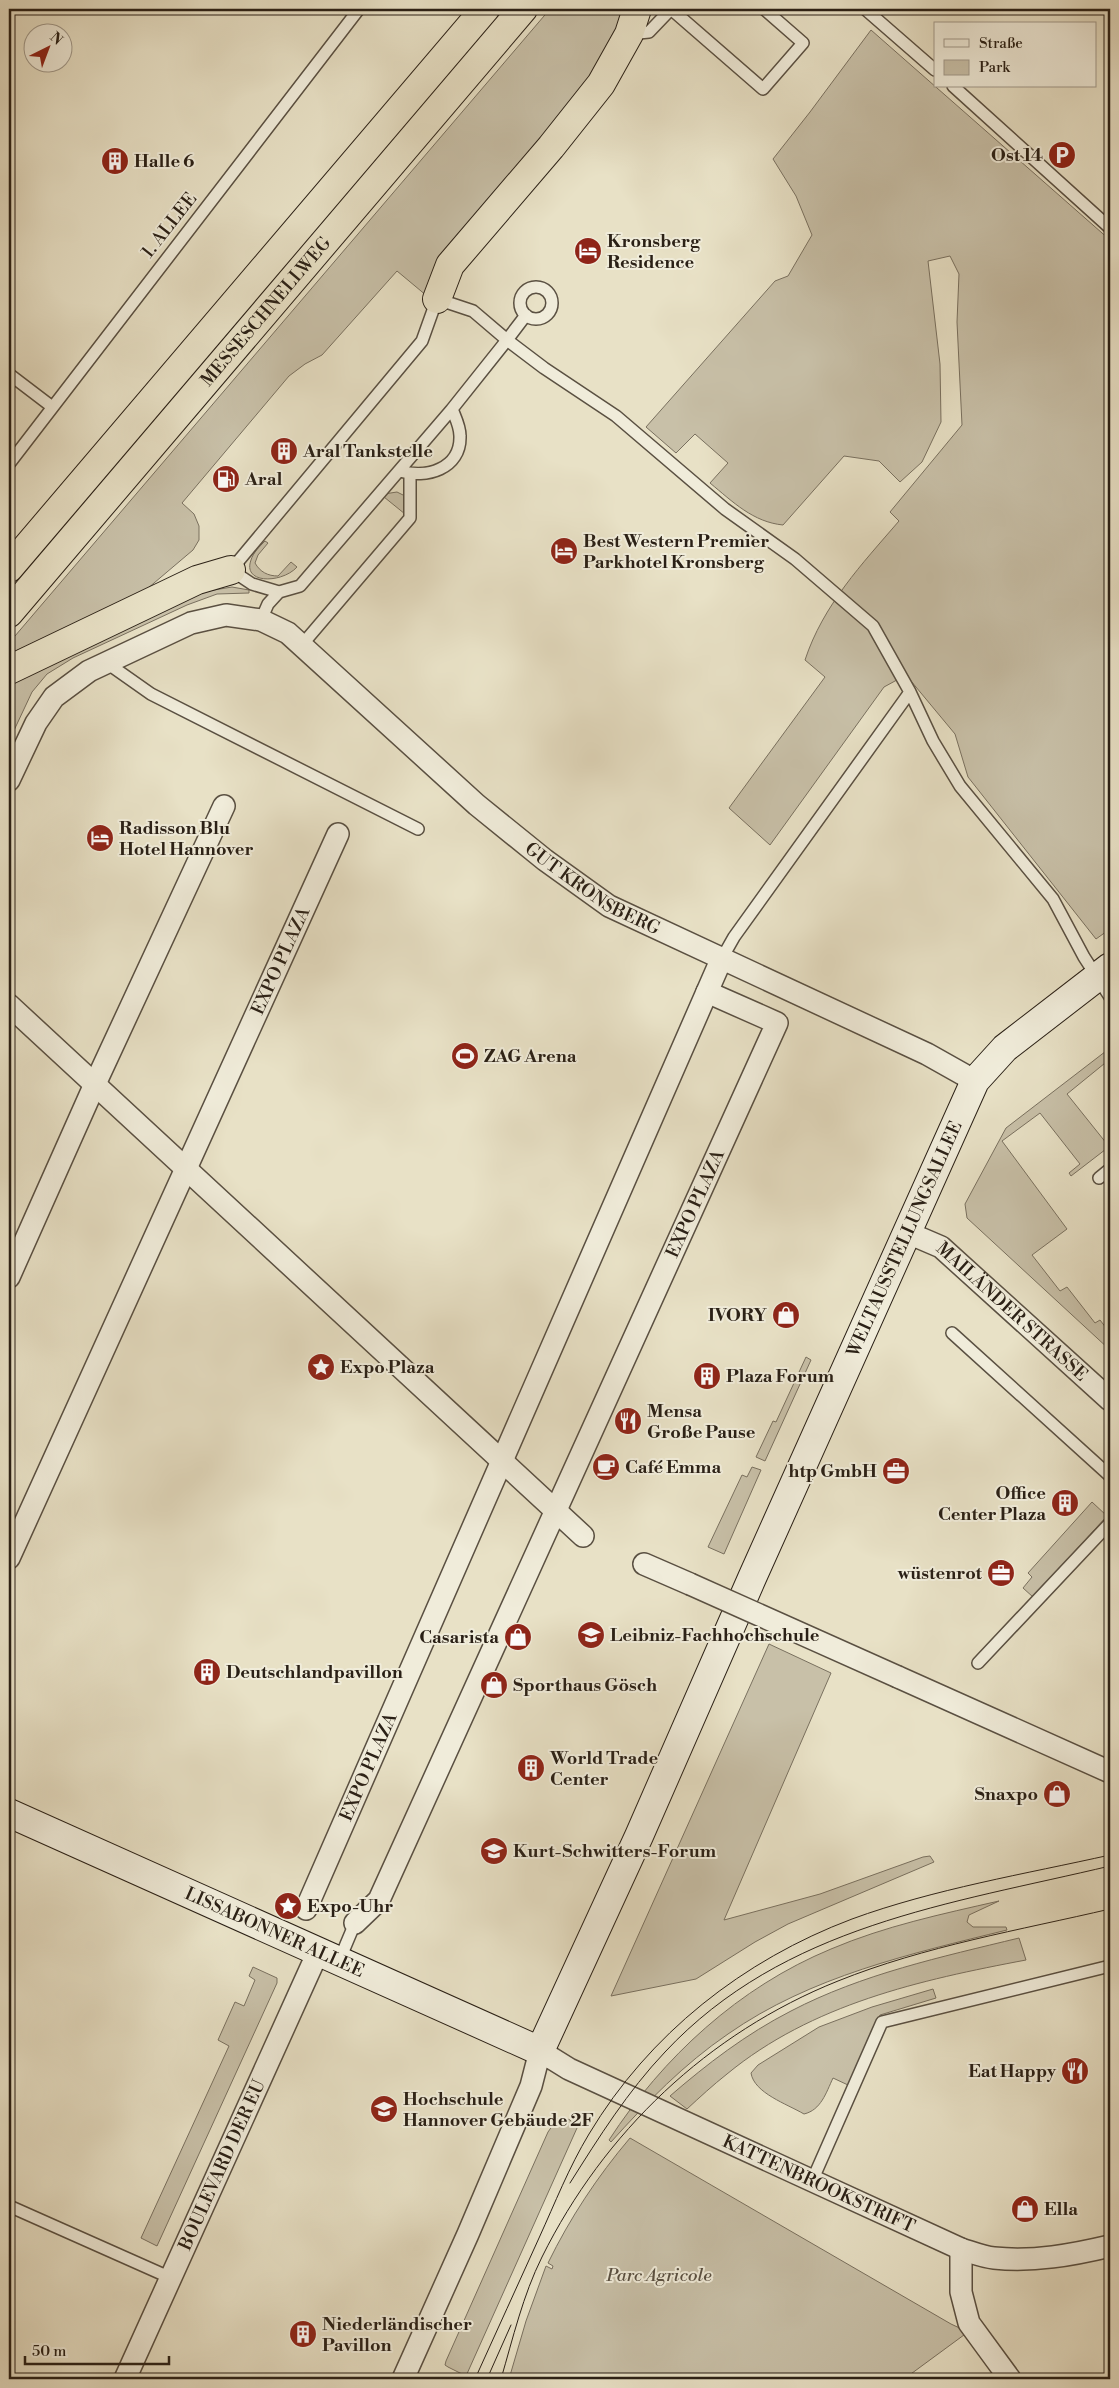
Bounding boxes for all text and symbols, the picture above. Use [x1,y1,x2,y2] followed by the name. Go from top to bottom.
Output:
[22,22,72,72] north arrow
[934,22,1096,88] legend
[46,29,66,49] text: N
[979,34,1023,53] text: Straße
[979,58,1011,77] text: Park
[1047,140,1077,170] parking icon: Ost 14
[991,144,1043,167] place label: Ost 14
[100,146,130,176] building icon: Halle 6
[134,150,194,173] place label: Halle 6
[137,188,202,263] street label: 1. ALLEE
[607,230,701,274] place label: Kronsberg Residence
[196,232,337,391] street label: MESSESCHNELLWEG
[573,236,603,266] hotel icon: Kronsberg Residence
[269,436,299,466] building icon: Aral Tankstelle
[302,440,433,463] place label: Aral Tankstelle
[211,464,241,494] fuel station icon: Aral
[244,468,283,491] place label: Aral
[583,530,769,574] place label: Best Western Premier Parkhotel Kronsberg
[549,536,579,566] hotel icon: Best Western Premier Parkhotel Kronsberg
[119,817,254,861] place label: Radisson Blu Hotel Hannover
[85,823,115,853] hotel icon: Radisson Blu Hotel Hannover
[520,837,664,940] street label: GUT KRONSBERG
[246,903,316,1019] street label: EXPO PLAZA
[450,1041,480,1071] sports icon: ZAG Arena
[484,1045,577,1068] place label: ZAG Arena
[841,1117,968,1362] street label: WELTAUSSTELLUNGSALLEE
[661,1146,730,1261] street label: EXPO PLAZA
[931,1237,1092,1386] street label: MAILÄNDER STRASSE
[771,1300,801,1330] shop icon: IVORY
[708,1304,767,1327] place label: IVORY
[306,1352,336,1382] place icon: Expo Plaza
[340,1356,435,1379] place label: Expo Plaza
[692,1361,722,1391] building icon: Plaza Forum
[726,1365,835,1388] place label: Plaza Forum
[647,1400,756,1444] place label: Mensa Große Pause
[613,1406,643,1436] restaurant icon: Mensa Große Pause
[591,1452,621,1482] cafe icon: Café Emma
[625,1456,721,1479] place label: Café Emma
[881,1456,911,1486] office icon: htp GmbH
[788,1460,877,1483] place label: htp GmbH
[938,1482,1046,1526] place label: Office Center Plaza
[1050,1488,1080,1518] building icon: Office Center Plaza
[986,1558,1016,1588] office icon: wüstenrot
[897,1562,983,1585] place label: wüstenrot
[576,1620,606,1650] school or university icon: Leibniz-Fachhochschule
[503,1622,533,1652] shop icon: Casarista
[610,1624,820,1647] place label: Leibniz-Fachhochschule
[419,1626,499,1649] place label: Casarista
[192,1657,222,1687] building icon: Deutschlandpavillon
[226,1661,403,1684] place label: Deutschlandpavillon
[479,1670,509,1700] shop icon: Sporthaus Gösch
[513,1674,657,1697] place label: Sporthaus Gösch
[335,1709,403,1825] street label: EXPO PLAZA
[549,1747,659,1791] place label: World Trade Center
[516,1753,546,1783] building icon: World Trade Center
[1042,1779,1072,1809] shop icon: Snaxpo
[975,1783,1038,1806] place label: Snaxpo
[479,1836,509,1866] school or university icon: Kurt-Schwitters-Forum
[513,1840,717,1863] place label: Kurt-Schwitters-Forum
[181,1882,368,1983] street label: LISSABONNER ALLEE
[273,1891,303,1921] place icon: Expo-Uhr
[307,1895,393,1918] place label: Expo-Uhr
[1060,2056,1090,2086] restaurant icon: Eat Happy
[968,2060,1057,2083] place label: Eat Happy
[173,2076,271,2255] street label: BOULEVARD DER EU
[403,2088,594,2132] place label: Hochschule Hannover Gebäude 2F
[369,2094,399,2124] school or university icon: Hochschule Hannover Gebäude 2F
[719,2130,919,2238] street label: KATTENBROOKSTRIFT
[1010,2194,1040,2224] shop icon: Ella
[1044,2198,1078,2221] place label: Ella
[605,2264,712,2287] park label: Parc Agricole
[322,2313,472,2357] place label: Niederländischer Pavillon
[288,2319,318,2349] building icon: Niederländischer Pavillon
[25,2333,169,2365] scale bar
[32,2342,66,2361] text: 50 m

